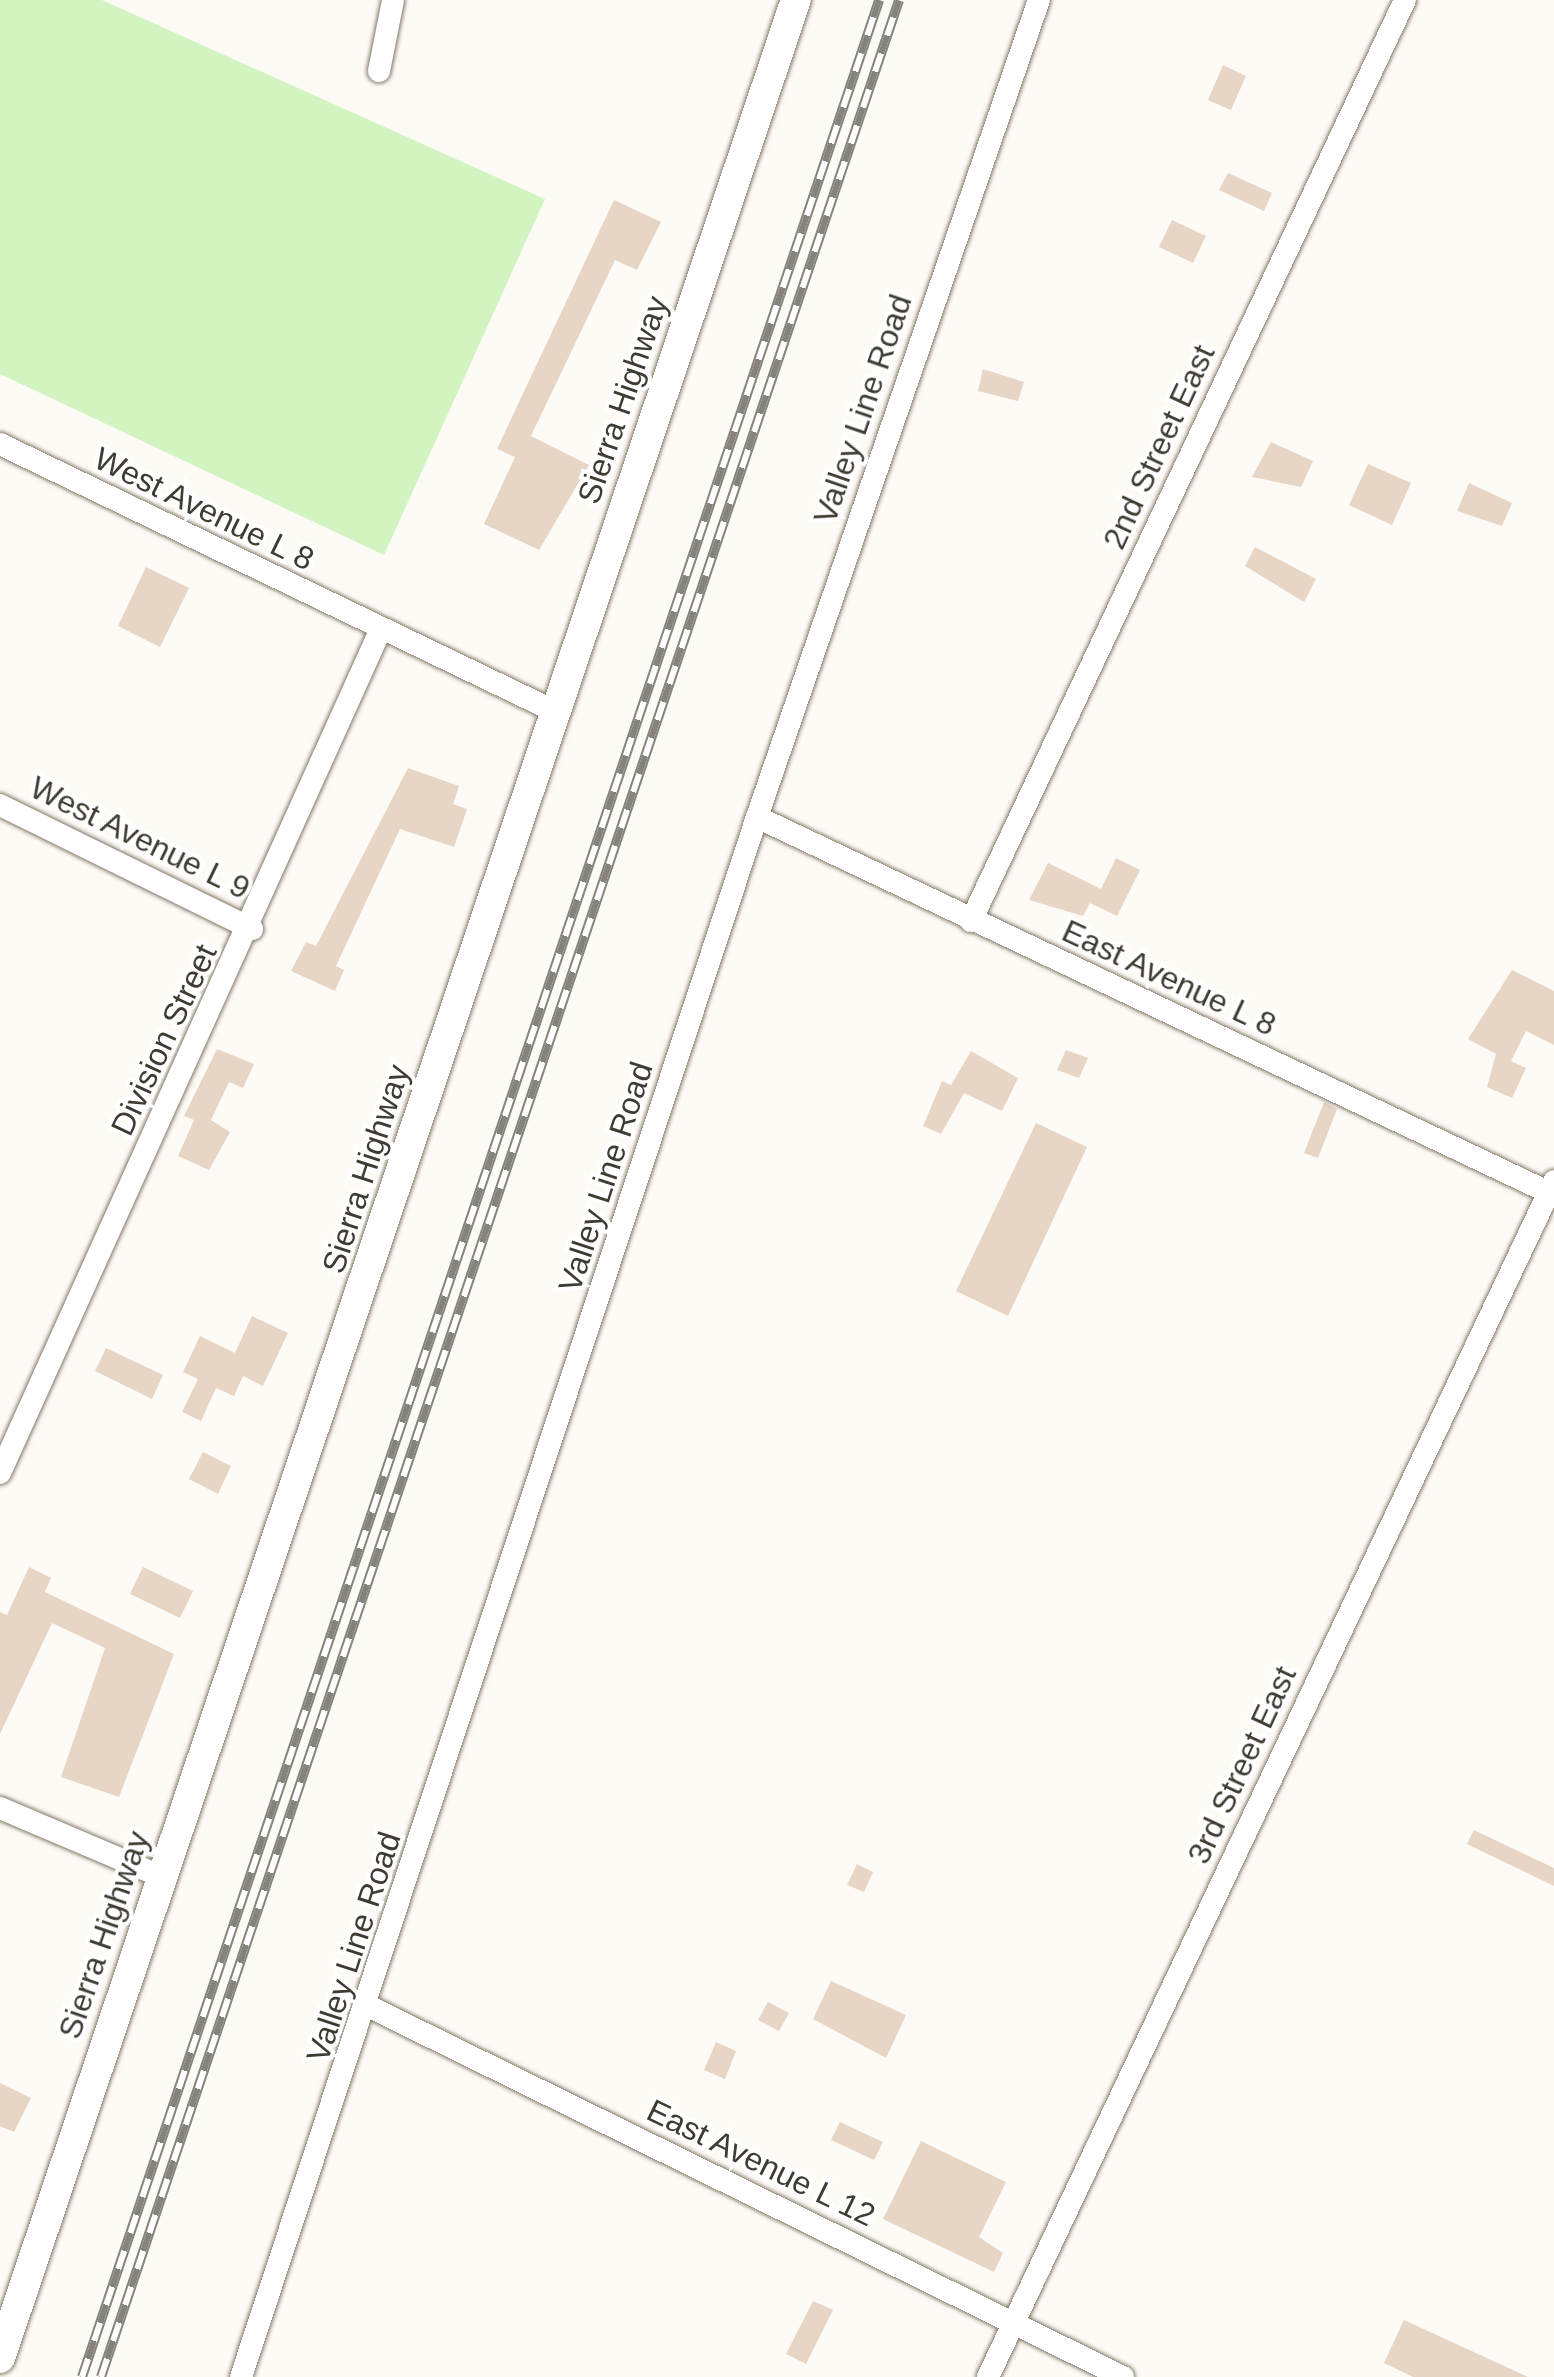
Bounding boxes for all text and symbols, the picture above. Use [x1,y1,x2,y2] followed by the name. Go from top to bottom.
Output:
[806,289,920,529] street label: Valley Line Road
[570,291,676,509] street label: Sierra Highway
[1095,339,1223,555] street label: 2nd Street East
[87,439,321,579] street label: West Avenue L 8
[23,768,257,908] street label: West Avenue L 9
[1055,911,1283,1045] street label: East Avenue L 8
[103,938,225,1142] street label: Division Street
[551,1057,661,1297] street label: Valley Line Road
[314,1060,418,1278] street label: Sierra Highway
[1179,1660,1305,1870] street label: 3rd Street East
[51,1826,157,2044] street label: Sierra Highway
[299,1827,409,2067] street label: Valley Line Road
[639,2090,883,2236] street label: East Avenue L 12

